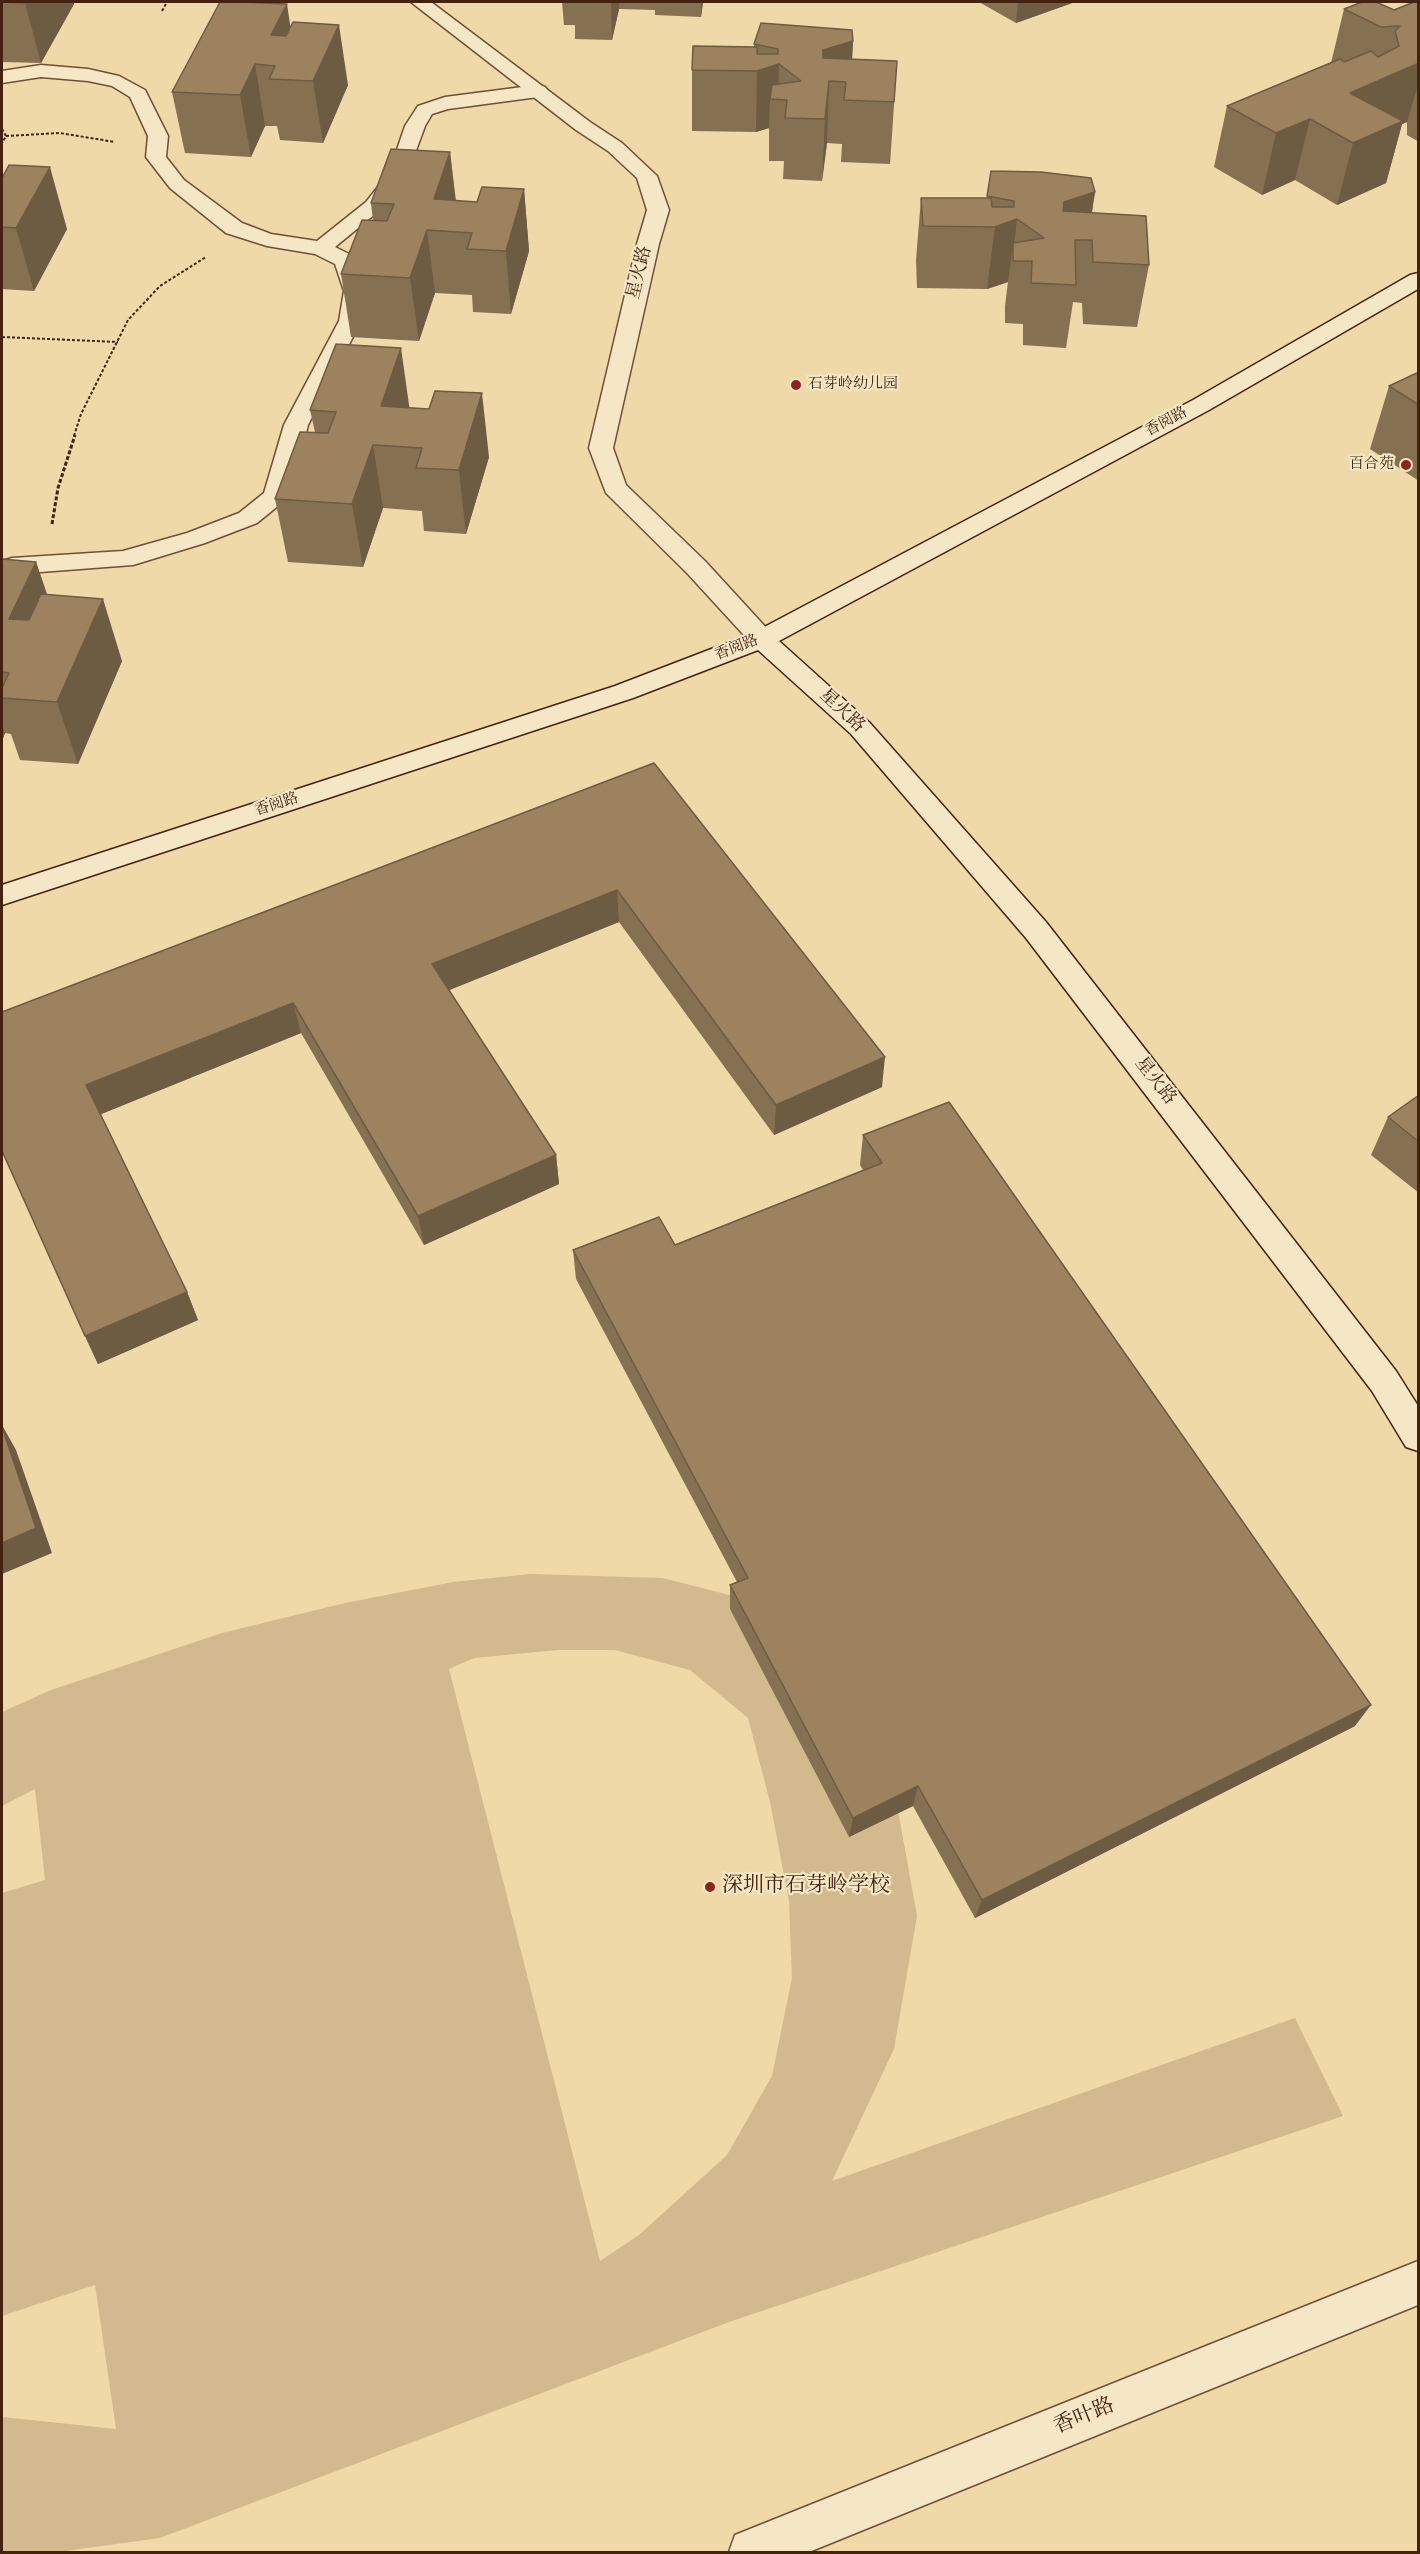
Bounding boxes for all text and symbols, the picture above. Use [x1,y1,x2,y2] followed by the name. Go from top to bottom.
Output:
[624,244,658,302] street label: 星火路
[808,376,898,394] place label: 石芽岭幼儿园
[789,378,803,392] marker: 石芽岭幼儿园
[1143,404,1191,442] street label: 香阅路
[1349,456,1394,474] place label: 百合苑
[1399,458,1413,472] marker: 百合苑
[713,633,761,665] street label: 香阅路
[814,686,868,738] street label: 星火路
[253,790,301,822] street label: 香阅路
[1129,1054,1179,1110] street label: 星火路
[722,1874,890,1900] place label: 深圳市石芽岭学校
[703,1880,717,1894] marker: 深圳市石芽岭学校
[1051,2395,1119,2441] street label: 香叶路

